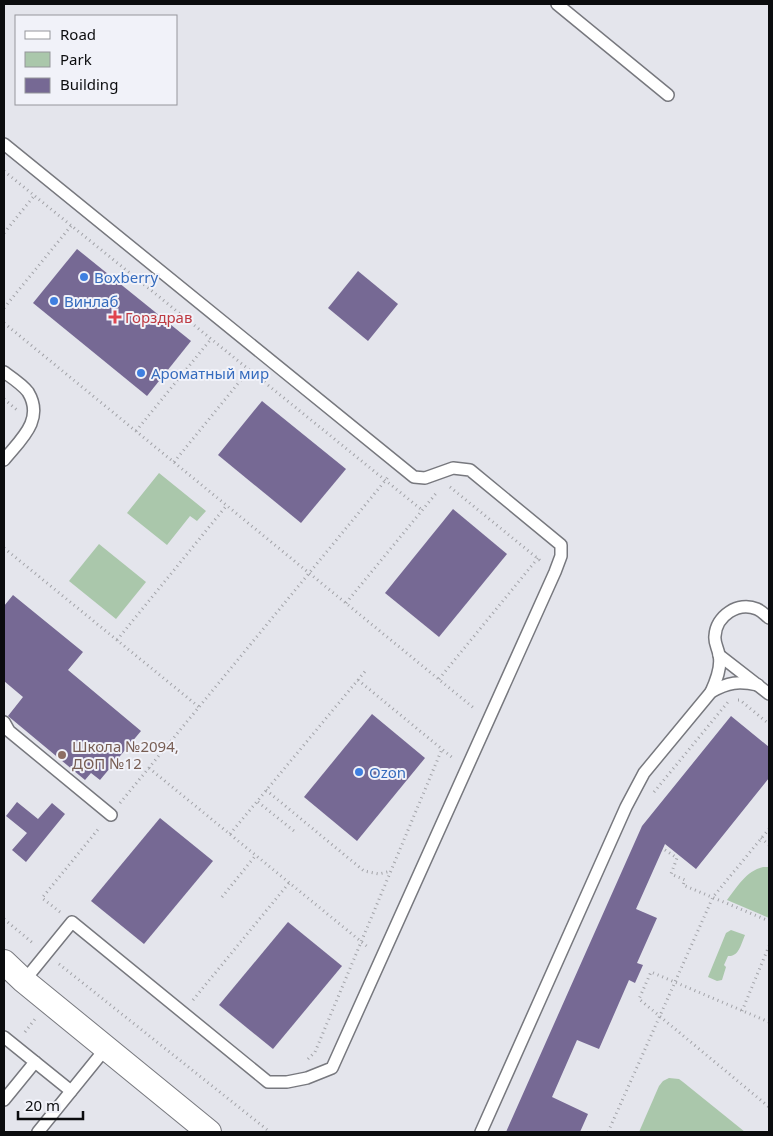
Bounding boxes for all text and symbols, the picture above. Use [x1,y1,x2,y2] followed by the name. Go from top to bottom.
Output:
[15,15,178,105] legend
[60,24,96,44] text: Road
[60,49,92,69] text: Park
[60,74,118,94] text: Building
[94,267,159,287] place label: Boxberry
[78,271,90,283] marker: Boxberry
[64,291,118,311] place label: Винлаб
[48,295,60,307] marker: Винлаб
[125,307,192,327] place label: Горздрав
[109,311,121,323] marker: Горздрав
[151,363,269,383] place label: Ароматный мир
[135,367,147,379] marker: Ароматный мир
[72,736,179,773] place label: Школа №2094, ДОП №12
[56,749,68,761] marker: Школа №2094, ДОП №12
[369,762,406,782] place label: Ozon
[353,766,365,778] marker: Ozon
[18,1088,82,1120] scale bar
[25,1095,60,1115] text: 20 m

